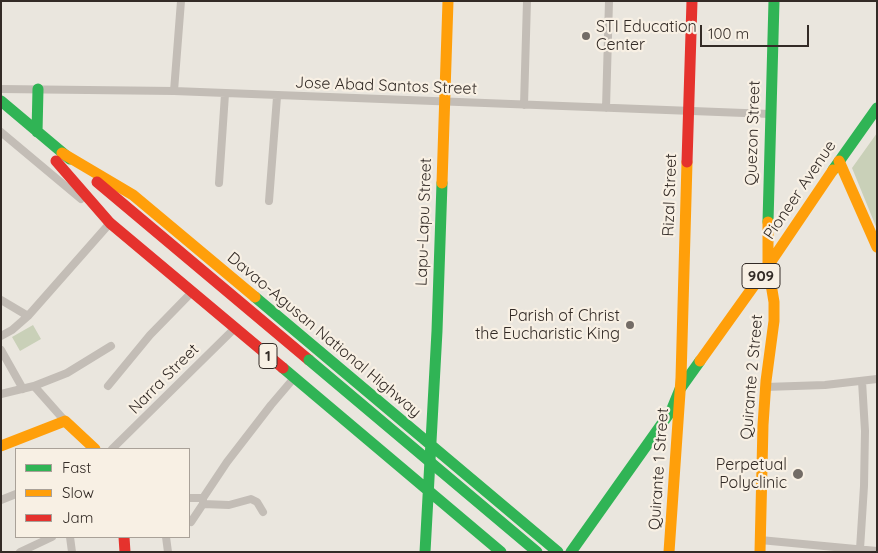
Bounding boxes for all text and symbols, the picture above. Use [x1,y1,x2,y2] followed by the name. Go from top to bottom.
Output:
[703,15,812,47] scale bar
[596,17,697,55] place label: STI Education Center
[708,24,749,43] text: 100 m
[580,30,592,42] marker: STI Education Center
[295,73,477,99] street label: Jose Abad Santos Street
[742,80,764,186] street label: Quezon Street
[760,137,840,243] street label: Pioneer Avenue
[659,153,681,237] street label: Rizal Street
[412,158,436,286] street label: Lapu-Lapu Street
[223,248,425,422] street label: Davao-Agusan National Highway
[742,264,780,288] road number: 909
[475,306,620,344] place label: Parish of Christ the Eucharistic King
[737,314,767,440] street label: Quirante 2 Street
[624,319,636,331] marker: Parish of Christ the Eucharistic King
[125,340,203,418] street label: Narra Street
[259,344,277,368] road number: 1
[645,407,673,531] street label: Quirante 1 Street
[15,448,190,538] legend
[716,455,787,493] place label: Perpetual Polyclinic
[62,458,91,477] text: Fast
[791,467,805,481] marker: Perpetual Polyclinic
[62,483,94,502] text: Slow
[62,508,93,527] text: Jam

